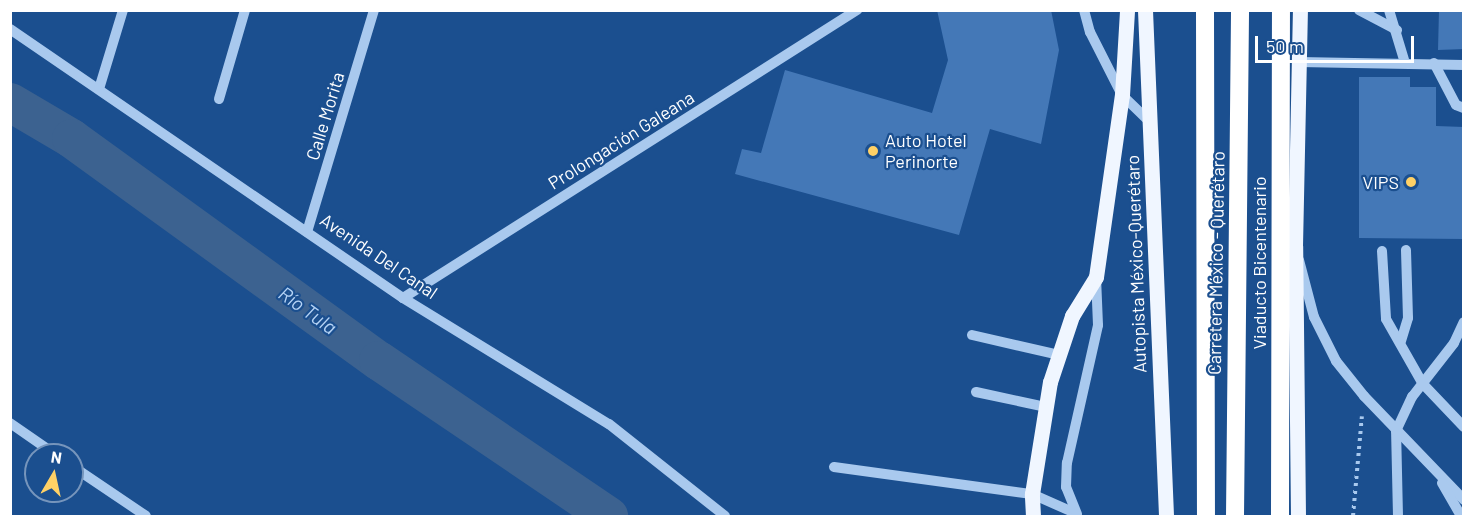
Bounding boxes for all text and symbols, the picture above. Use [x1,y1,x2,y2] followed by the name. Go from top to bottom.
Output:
[1258,24,1417,62] scale bar
[1266,35,1304,57] text: 50 m
[301,69,349,163] street label: Calle Morita
[544,86,698,194] street label: Prolongación Galeana
[885,130,967,172] place label: Auto Hotel Perinorte
[866,144,880,158] marker: Auto Hotel Perinorte
[1203,151,1229,375] street label: Carretera México - Querétaro
[1121,155,1151,373] street label: Autopista México-Querétaro
[1363,171,1399,193] place label: VIPS
[1404,175,1418,189] marker: VIPS
[1248,176,1270,350] street label: Viaducto Bicentenario
[316,209,442,303] street label: Avenida Del Canal
[274,281,342,339] water label: Río Tula
[24,443,84,503] north arrow
[50,446,63,467] text: N

